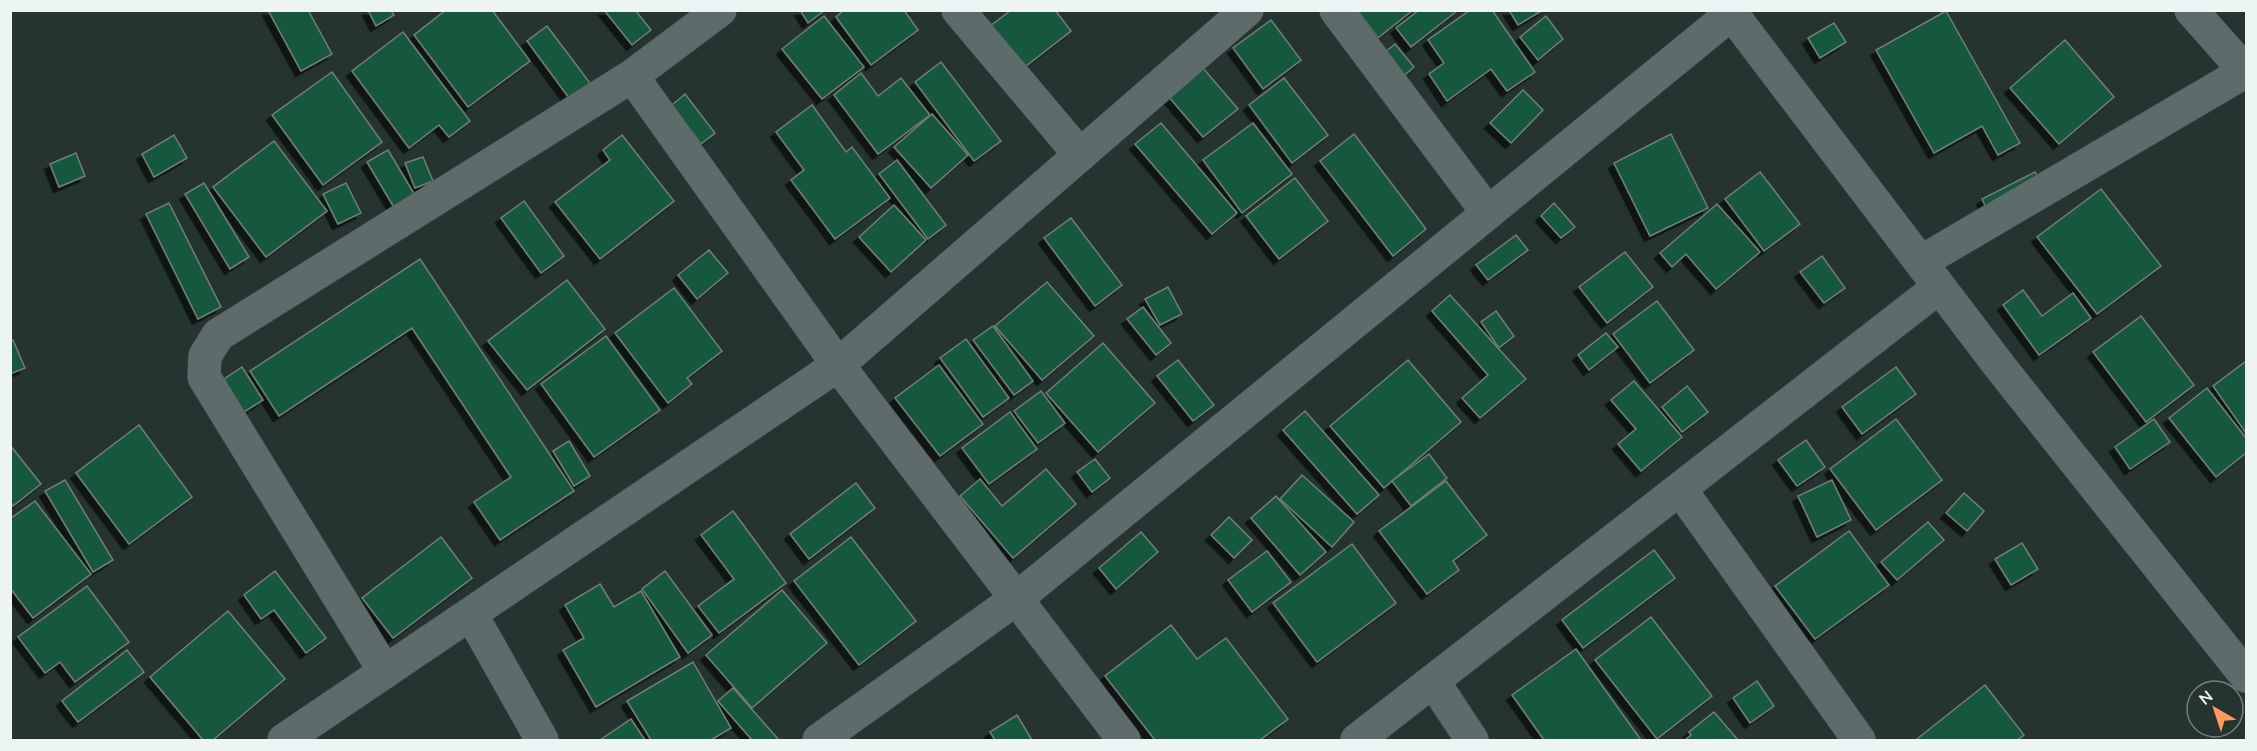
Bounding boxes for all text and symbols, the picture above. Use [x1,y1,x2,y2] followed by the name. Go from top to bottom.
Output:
[2185,679,2245,739] north arrow
[2195,686,2218,710] text: N

